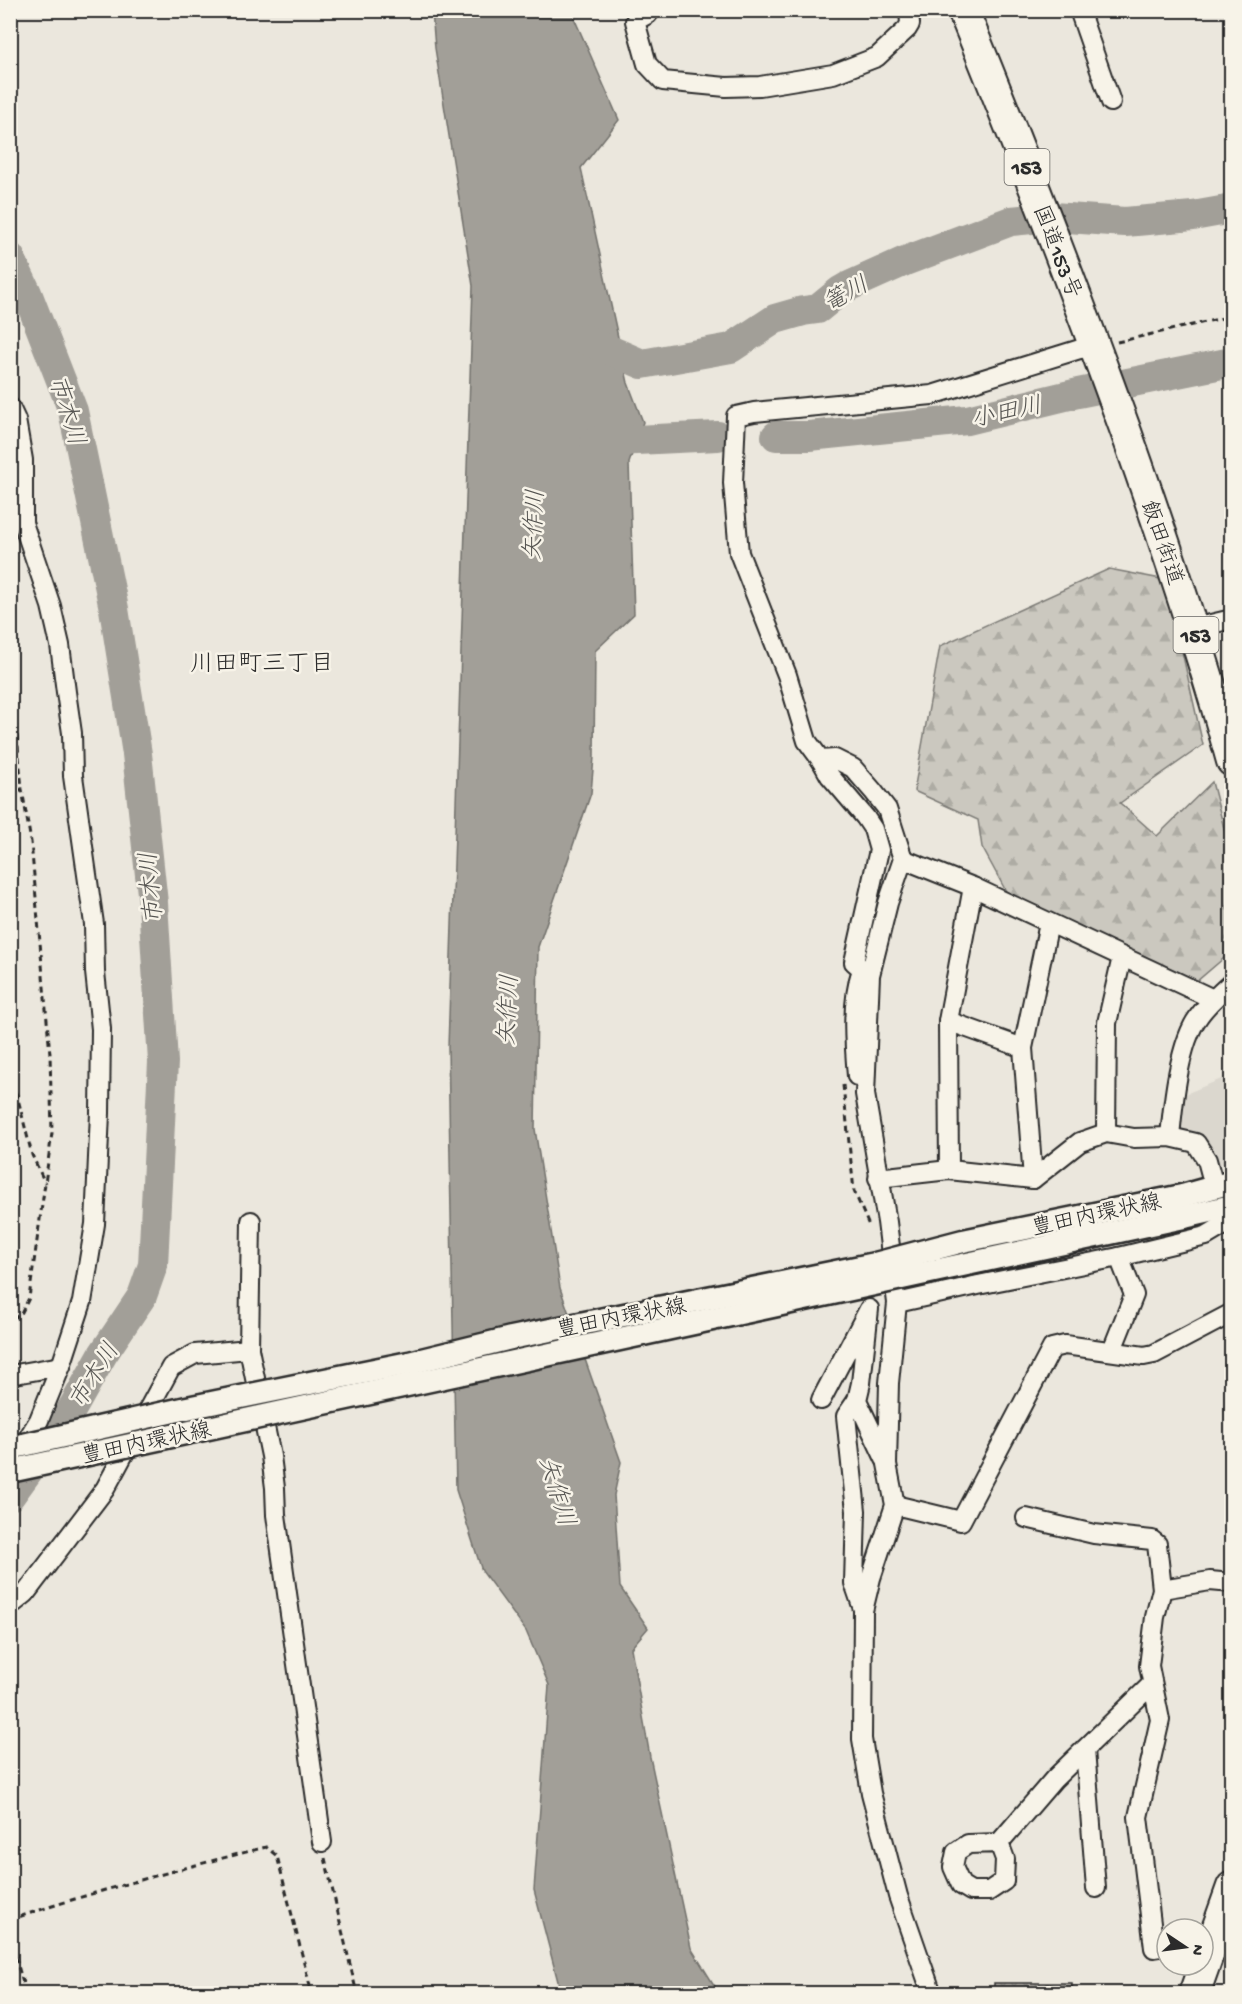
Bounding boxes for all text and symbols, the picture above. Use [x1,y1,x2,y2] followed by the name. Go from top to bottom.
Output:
[1004,149,1050,185] road number: 153
[1026,202,1086,303] street label: 国道153号
[818,271,875,320] water label: 篭川
[40,372,90,450] water label: 市木川
[968,393,1045,436] water label: 小田川
[519,488,553,562] water label: 矢作川
[1134,497,1188,589] street label: 飯田街道
[1174,617,1218,653] road number: 153
[190,651,334,680] district label: 川田町三丁目
[135,851,171,925] water label: 市木川
[493,973,527,1047] water label: 矢作川
[1029,1189,1164,1243] street label: 豊田内環状線
[554,1294,689,1345] street label: 豊田内環状線
[64,1338,127,1415] water label: 市木川
[79,1417,214,1471] street label: 豊田内環状線
[530,1453,580,1531] water label: 矢作川
[1155,1917,1215,1977] north arrow
[1186,1942,1207,1957] text: N

